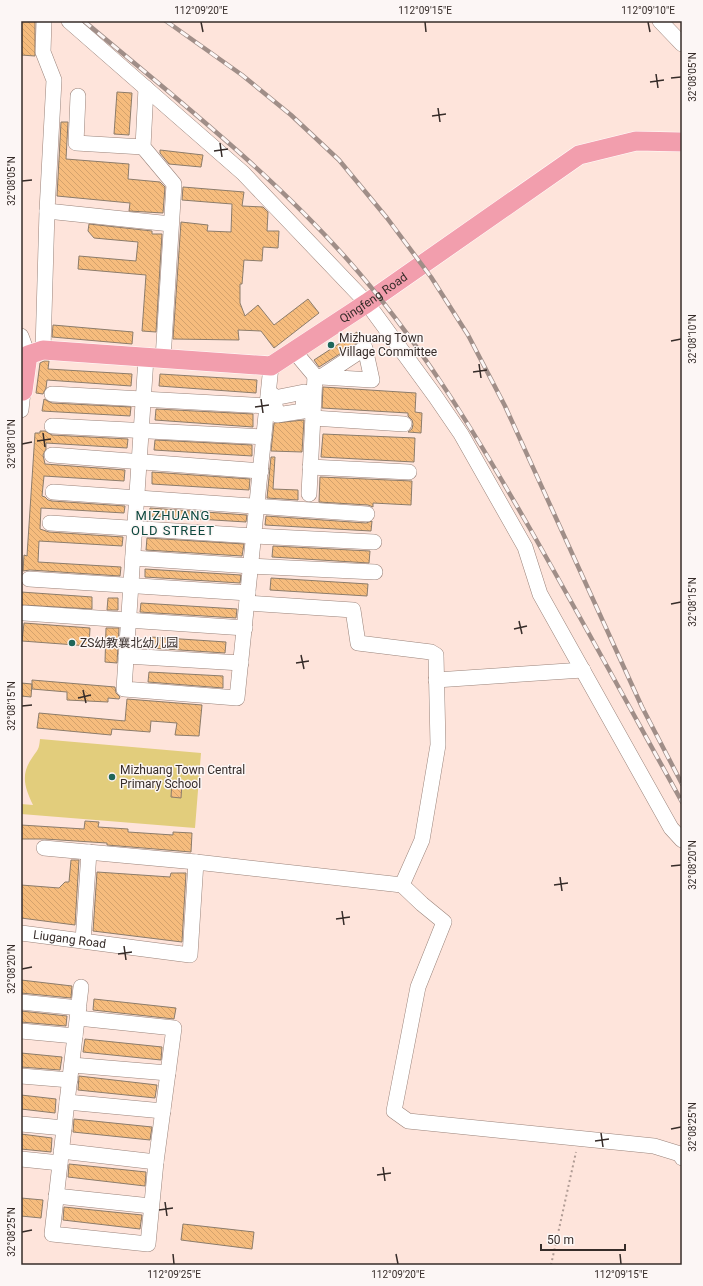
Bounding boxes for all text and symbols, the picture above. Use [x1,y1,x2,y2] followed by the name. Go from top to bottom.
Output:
[174,5,228,16] text: 112°09'20"E
[398,5,452,16] text: 112°09'15"E
[621,5,675,16] text: 112°09'10"E
[687,52,698,102] text: 32°08'05"N
[6,156,17,206] text: 32°08'05"N
[337,270,410,326] street label: Qingfeng Road
[687,314,698,364] text: 32°08'10"N
[339,331,437,359] place label: Mizhuang Town Village Committee
[326,340,336,350] marker: Mizhuang Town Village Committee
[6,419,17,469] text: 32°08'10"N
[131,508,215,538] district label: MIZHUANG OLD STREET
[687,577,698,627] text: 32°08'15"N
[80,636,178,650] place label: ZS幼教襄北幼儿园
[67,638,77,648] marker: ZS幼教襄北幼儿园
[6,681,17,731] text: 32°08'15"N
[120,763,245,791] place label: Mizhuang Town Central Primary School
[107,772,117,782] marker: Mizhuang Town Central Primary School
[687,840,698,890] text: 32°08'20"N
[32,928,107,951] street label: Liugang Road
[6,944,17,994] text: 32°08'20"N
[687,1102,698,1152] text: 32°08'25"N
[6,1207,17,1257] text: 32°08'25"N
[541,1226,625,1252] scale bar
[547,1233,574,1247] text: 50 m
[147,1269,201,1280] text: 112°09'25"E
[371,1269,425,1280] text: 112°09'20"E
[594,1269,648,1280] text: 112°09'15"E

